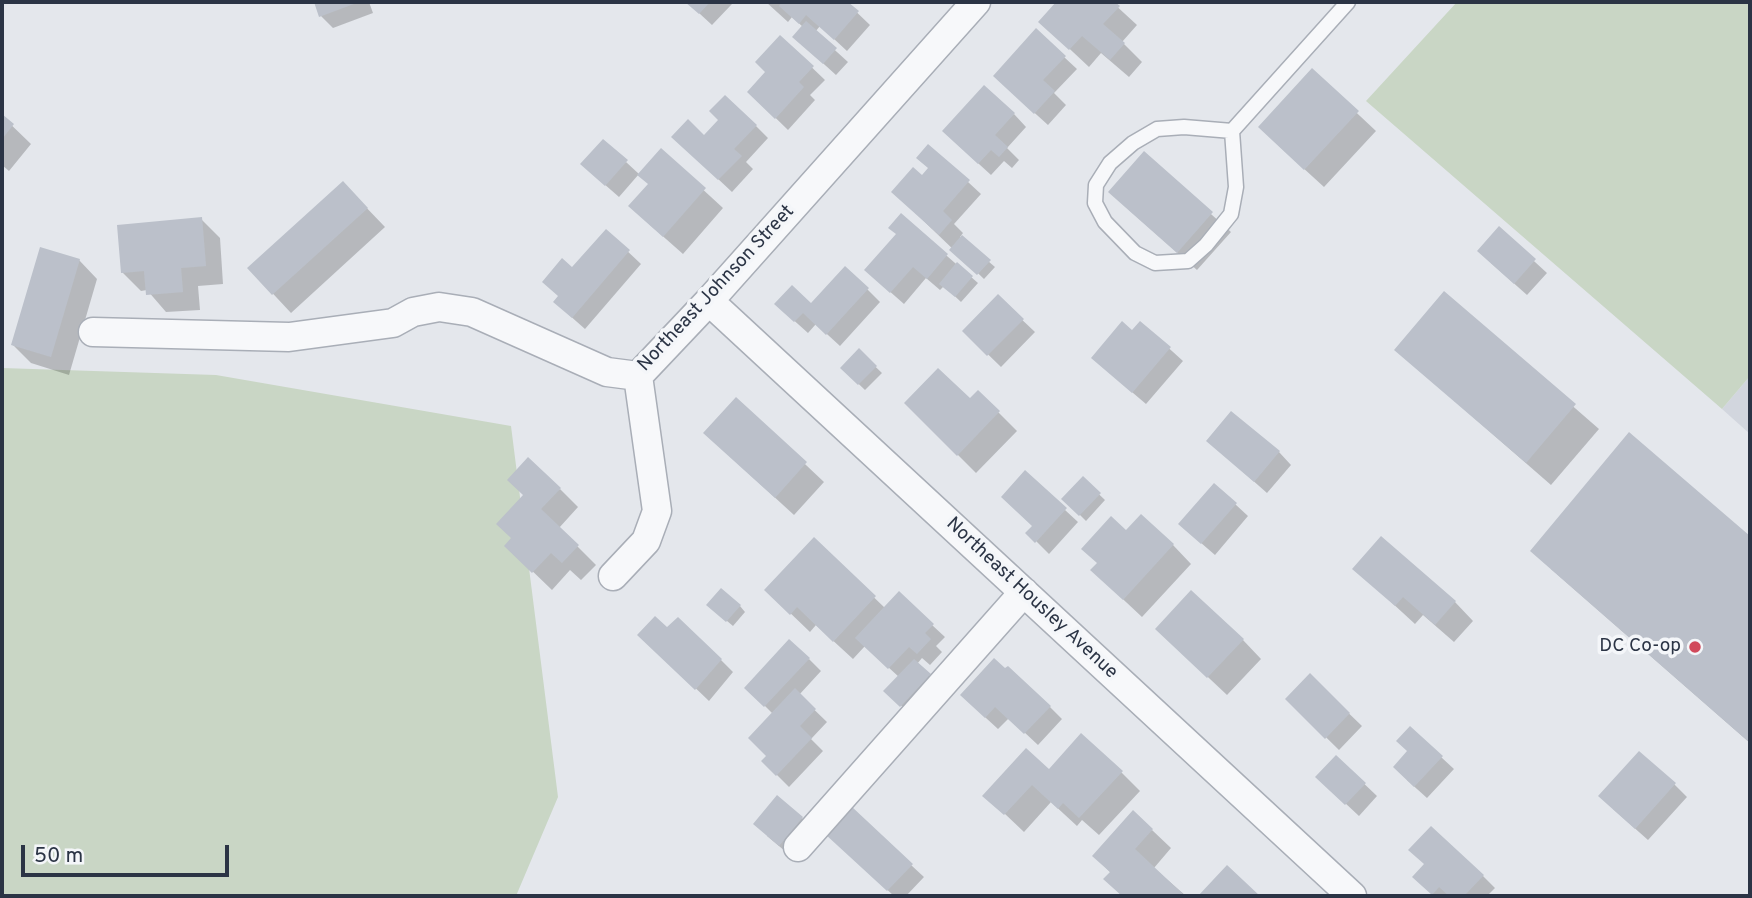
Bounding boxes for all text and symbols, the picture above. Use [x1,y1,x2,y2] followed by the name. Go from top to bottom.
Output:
[634,201,800,377] street label: Northeast Johnson Street
[940,513,1122,685] street label: Northeast Housley Avenue
[1599,636,1681,658] place label: DC Co-op
[1687,639,1703,655] marker: DC Co-op
[24,832,233,876] scale bar
[34,843,83,870] text: 50 m

